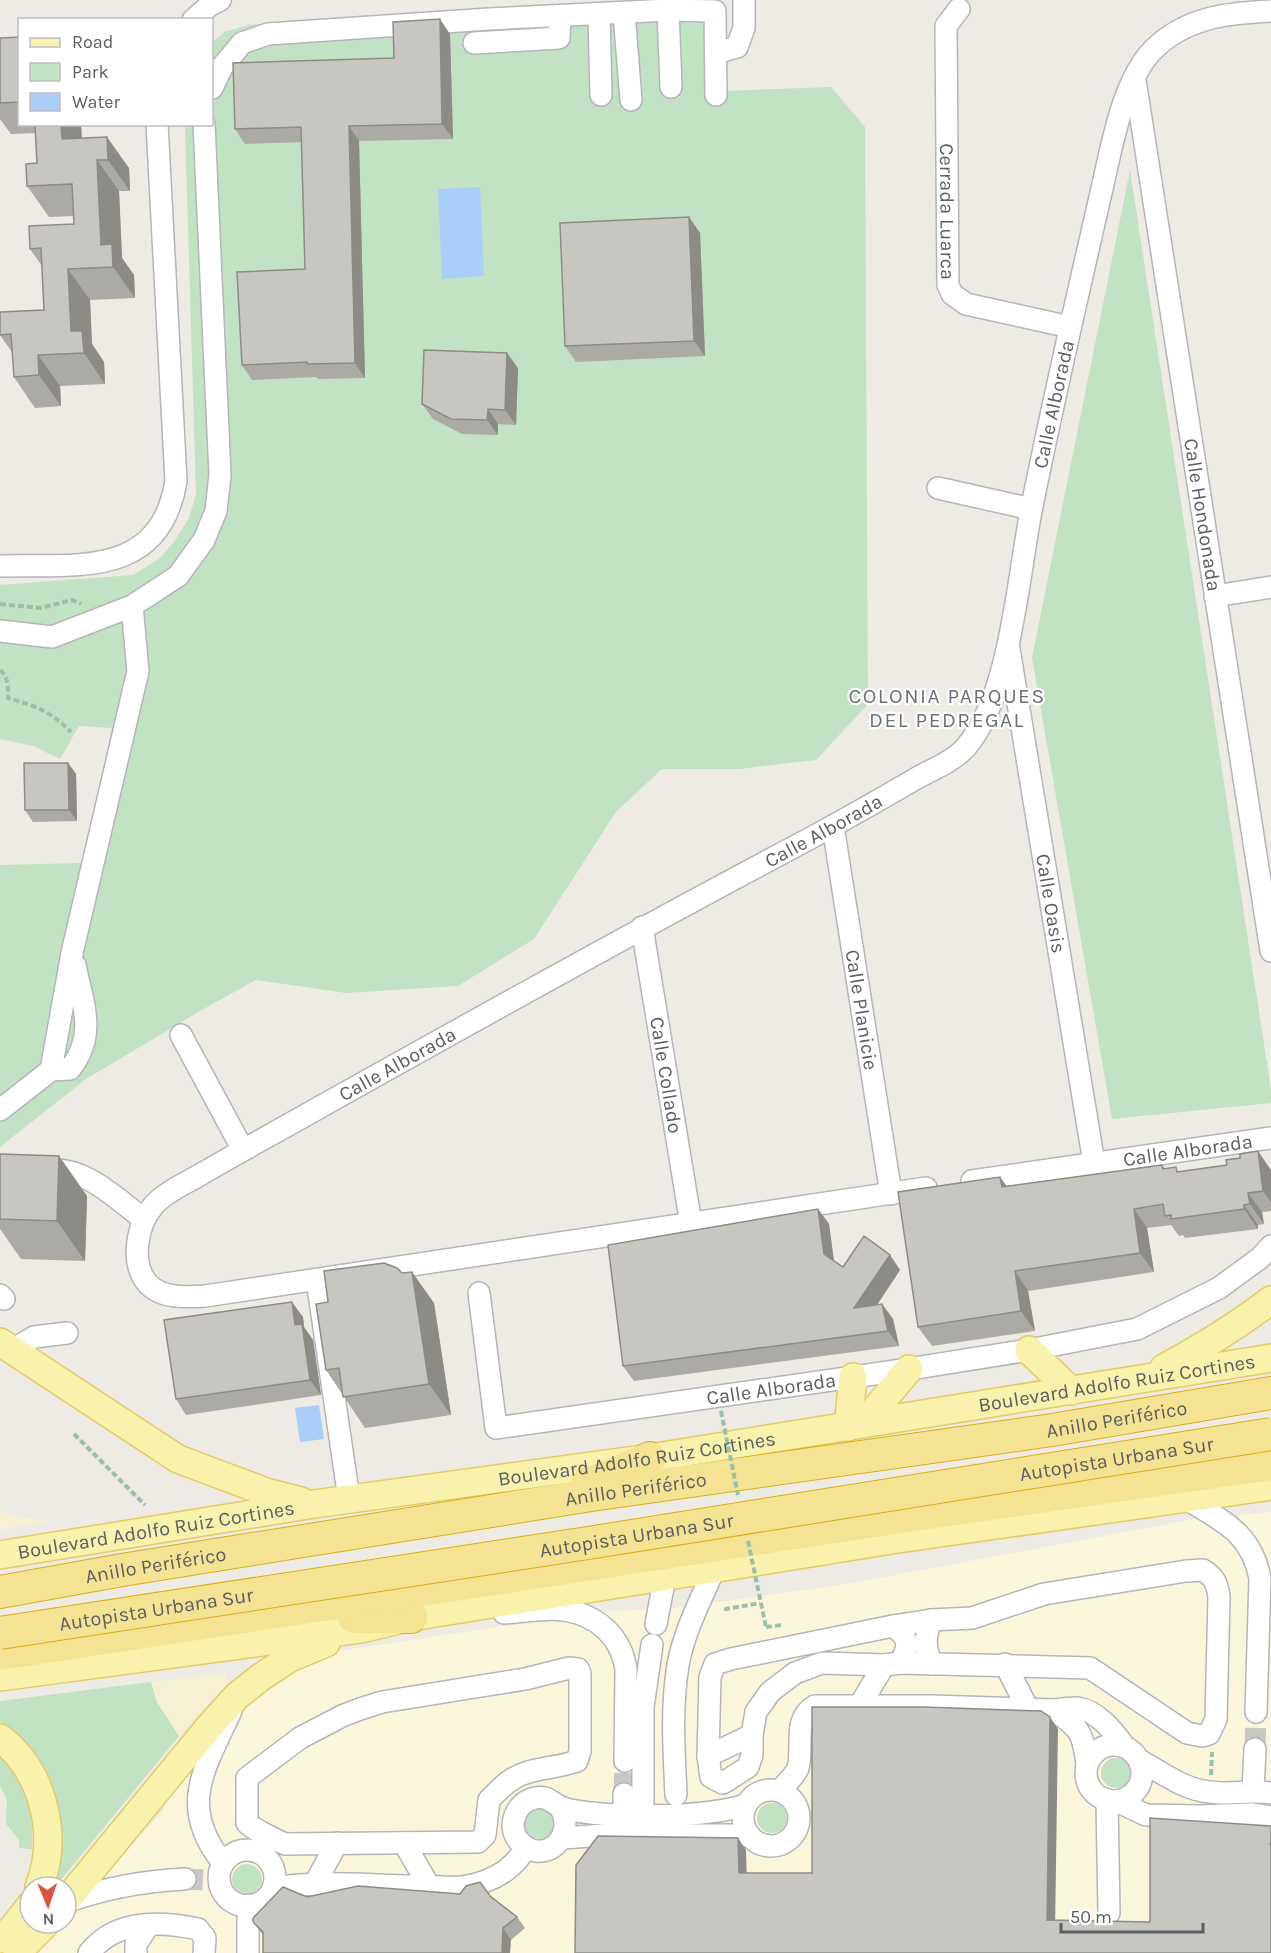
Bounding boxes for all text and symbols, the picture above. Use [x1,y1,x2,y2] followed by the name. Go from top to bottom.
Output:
[18,18,213,126] legend
[72,31,113,53] text: Road
[72,61,109,83] text: Park
[72,91,120,113] text: Water
[935,143,959,280] street label: Cerrada Luarca
[1029,338,1079,470] street label: Calle Alborada
[1180,437,1226,593] street label: Calle Hondonada
[848,684,1046,732] district label: COLONIA PARQUES DEL PEDREGAL
[761,789,886,872] street label: Calle Alborada
[1032,852,1071,955] street label: Calle Oasis
[841,948,883,1072] street label: Calle Planicie
[645,1015,687,1135] street label: Calle Collado
[335,1022,460,1106] street label: Calle Alborada
[1122,1129,1254,1171] street label: Calle Alborada
[977,1349,1257,1416] street label: Boulevard Adolfo Ruiz Cortines
[705,1368,837,1409] street label: Calle Alborada
[1045,1396,1189,1442] street label: Anillo Periférico
[497,1426,777,1490] street label: Boulevard Adolfo Ruiz Cortines
[1018,1432,1216,1485] street label: Autopista Urbana Sur
[563,1467,708,1510] street label: Anillo Periférico
[16,1496,296,1563] street label: Boulevard Adolfo Ruiz Cortines
[538,1508,736,1562] street label: Autopista Urbana Sur
[83,1542,228,1588] street label: Anillo Periférico
[58,1583,256,1635] street label: Autopista Urbana Sur
[18,1875,78,1935] north arrow
[1061,1896,1204,1934] scale bar
[1070,1906,1112,1928] text: 50 m
[42,1910,55,1929] text: N

